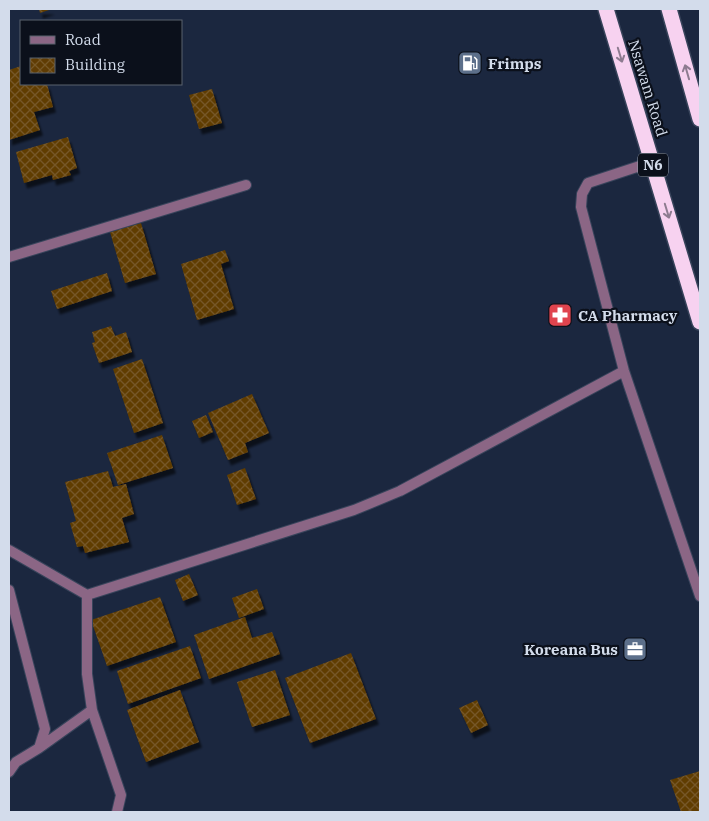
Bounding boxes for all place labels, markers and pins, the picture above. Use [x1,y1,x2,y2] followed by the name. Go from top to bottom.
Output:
[457,50,483,76] fuel station icon: Frimps
[488,54,541,73] place label: Frimps
[547,302,573,328] pharmacy icon: CA Pharmacy
[578,306,678,325] place label: CA Pharmacy
[622,636,648,662] office icon: Koreana Bus
[524,640,618,659] place label: Koreana Bus

